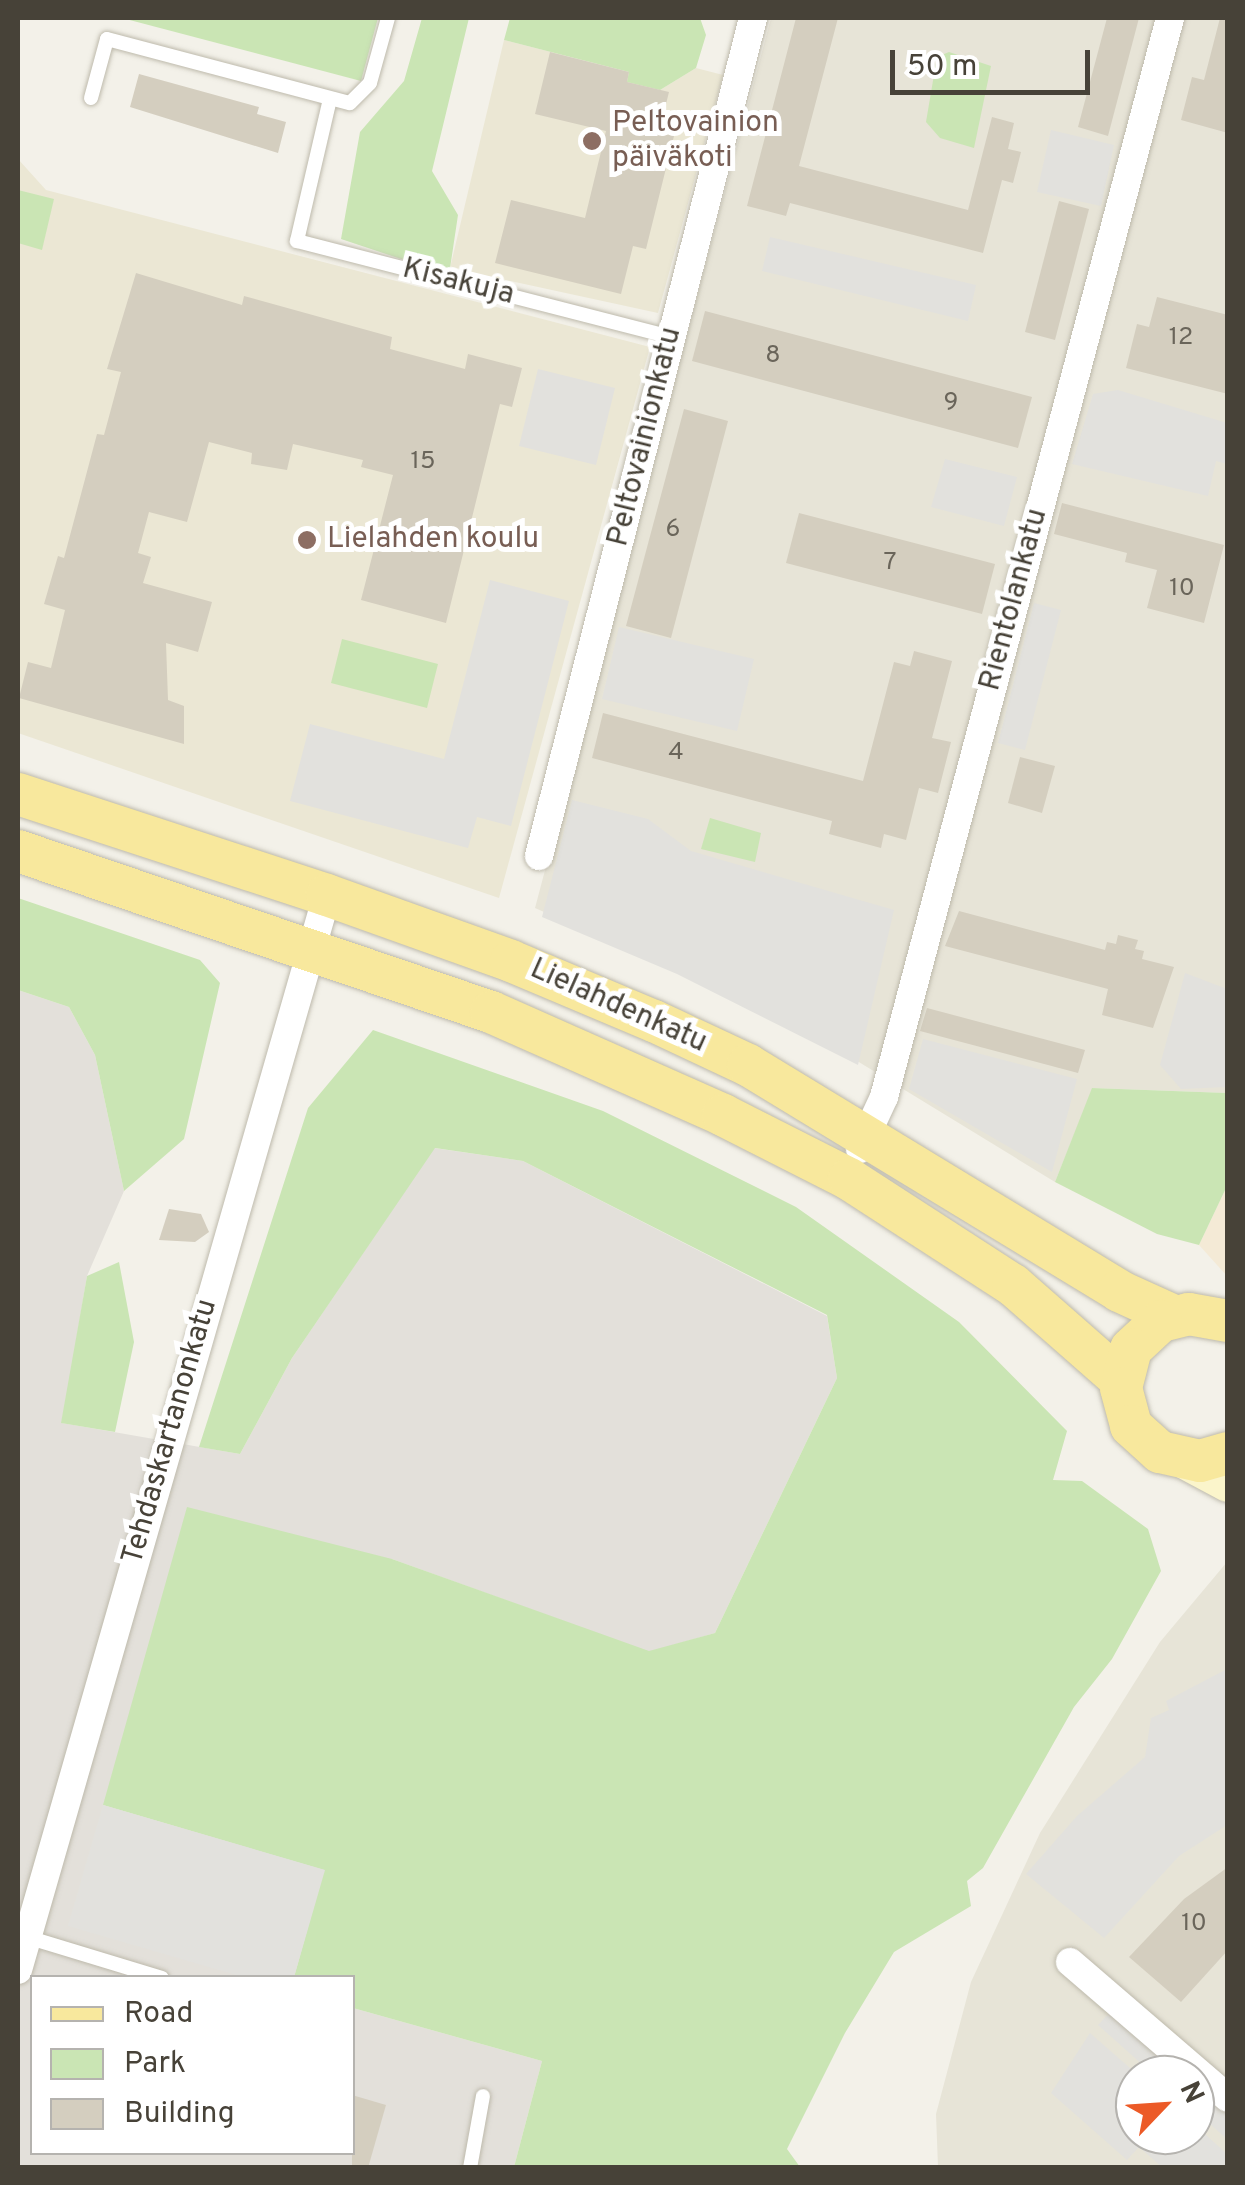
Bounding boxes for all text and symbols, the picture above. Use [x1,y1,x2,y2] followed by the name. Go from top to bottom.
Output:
[895,30,1095,92] scale bar
[907,49,977,86] text: 50 m
[612,106,779,176] place label: Peltovainion päiväkoti
[581,130,603,152] marker: Peltovainion päiväkoti
[398,252,518,314] street label: Kisakuja
[1169,323,1193,353] house number: 12
[601,324,691,550] street label: Peltovainionkatu
[765,341,781,371] house number: 8
[944,388,958,418] house number: 9
[411,447,435,477] house number: 15
[973,505,1057,695] street label: Rientolankatu
[666,515,680,545] house number: 6
[327,522,539,558] place label: Lielahden koulu
[296,529,318,551] marker: Lielahden koulu
[883,548,897,578] house number: 7
[1169,574,1195,604] house number: 10
[668,738,684,768] house number: 4
[524,952,712,1062] street label: Lielahdenkatu
[116,1295,226,1569] street label: Tehdaskartanonkatu
[1181,1909,1207,1939] house number: 10
[30,1975,355,2155] legend
[124,1996,193,2033] text: Road
[124,2046,186,2083] text: Park
[1115,2055,1215,2155] north arrow
[1170,2076,1211,2110] text: N
[124,2096,235,2133] text: Building

